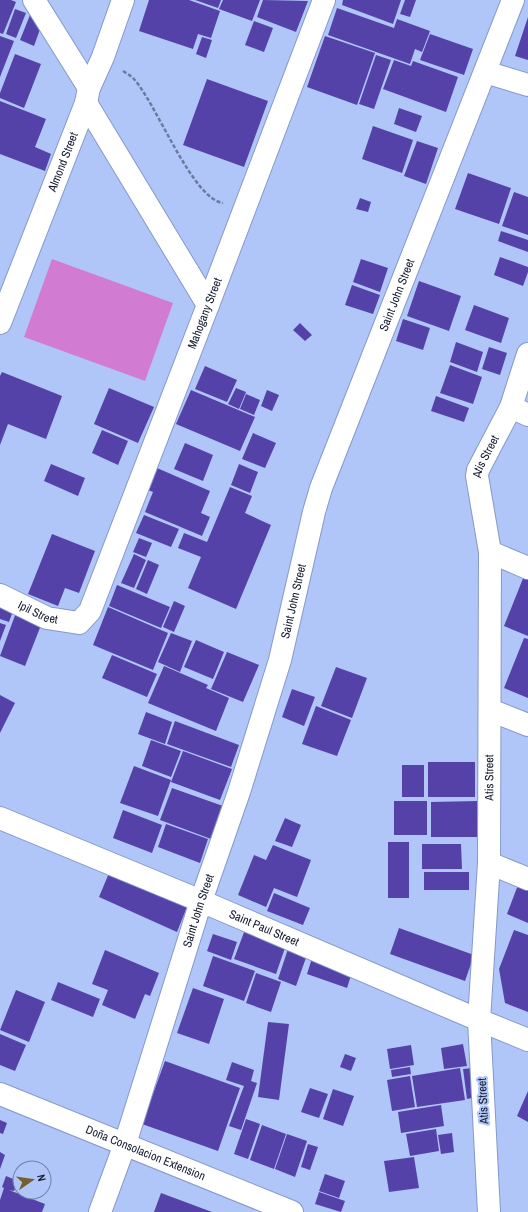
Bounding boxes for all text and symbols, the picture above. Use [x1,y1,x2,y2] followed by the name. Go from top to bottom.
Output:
[44,130,82,195] street label: Almond Street
[376,256,418,333] street label: Saint John Street
[184,275,226,351] street label: Mahogany Street
[469,432,503,480] street label: Atis Street
[277,562,310,640] street label: Saint John Street
[15,597,59,628] street label: Ipil Street
[481,754,497,802] street label: Atis Street
[179,872,218,949] street label: Saint John Street
[227,906,302,950] street label: Saint Paul Street
[474,1077,492,1125] street label: Atis Street
[83,1121,208,1184] street label: Doña Consolacion Extension
[12,1160,52,1200] north arrow
[34,1173,49,1182] text: N

